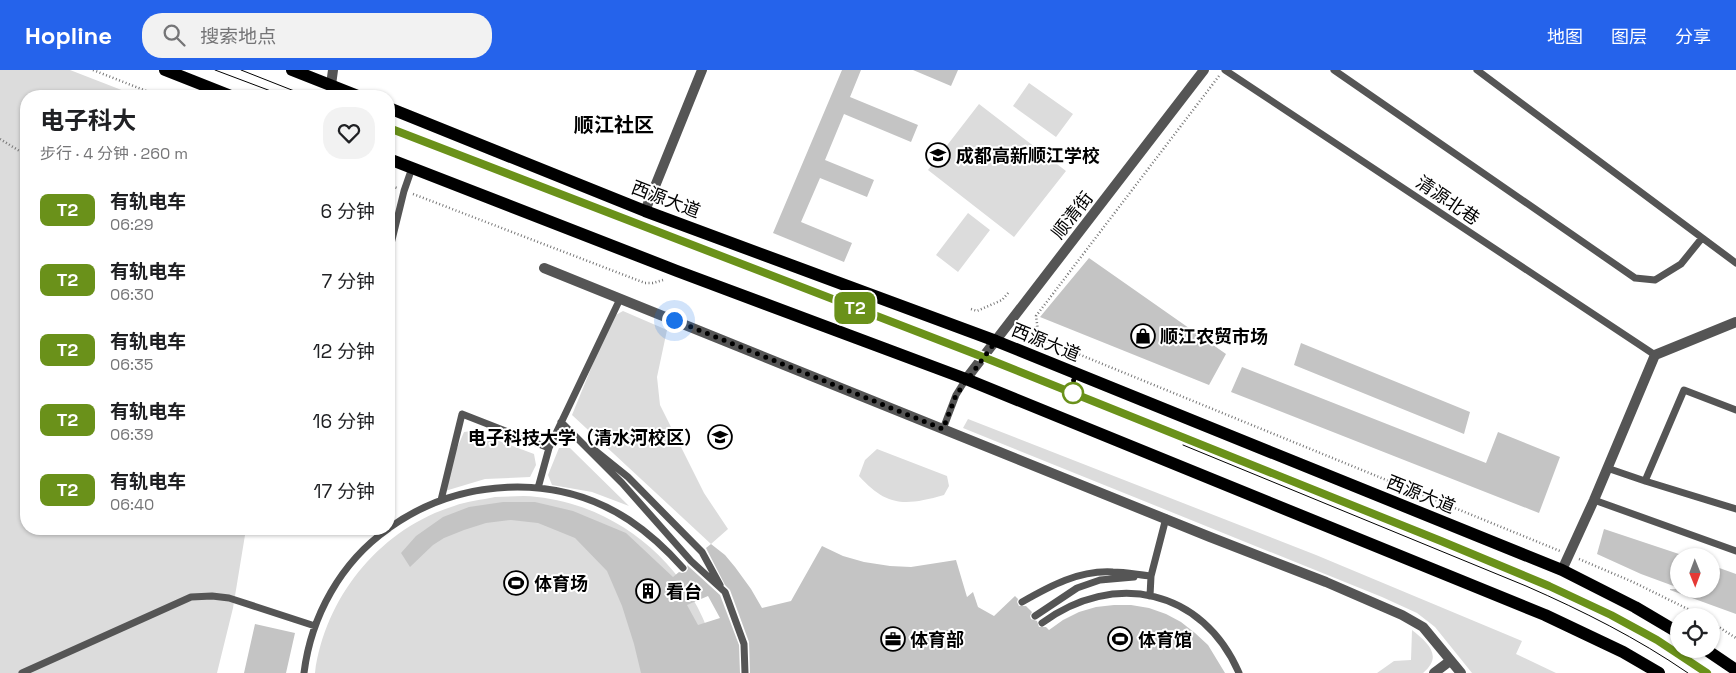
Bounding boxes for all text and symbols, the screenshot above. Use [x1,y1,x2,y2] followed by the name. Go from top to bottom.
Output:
[142,13,492,58] search box
[25,20,112,51] text: Hopline
[160,21,188,49] icon: search
[200,24,276,49] text: 搜索地点
[1547,25,1583,48] text: 地图
[1611,25,1647,48] text: 图层
[1675,25,1711,48] text: 分享
[40,105,136,136] text: 电子科大
[323,107,375,159] button: heart
[574,112,654,138] district label: 顺江社区
[925,142,951,168] school or university icon: 成都高新顺江学校
[40,143,188,164] text: 步行 · 4 分钟 · 260 m
[956,144,1100,167] place label: 成都高新顺江学校
[1412,170,1484,230] street label: 清源北巷
[628,175,704,223] street label: 西源大道
[1046,187,1098,243] street label: 顺清街
[110,189,186,214] text: 有轨电车
[57,198,78,221] text: T2
[320,199,375,224] text: 6 分钟
[110,214,154,235] text: 06:29
[110,259,186,284] text: 有轨电车
[57,268,78,291] text: T2
[321,269,375,294] text: 7 分钟
[110,284,154,305] text: 06:30
[832,292,878,324] line badge: T2
[844,296,866,319] text: T2
[662,308,687,333] your location
[1008,318,1084,366] street label: 西源大道
[1130,323,1156,349] shop icon: 顺江农贸市场
[1160,325,1268,348] place label: 顺江农贸市场
[110,329,186,354] text: 有轨电车
[57,338,78,361] text: T2
[313,339,375,364] text: 12 分钟
[110,354,153,375] text: 06:35
[1062,382,1084,404] unlabelled marker
[110,399,186,424] text: 有轨电车
[57,408,78,431] text: T2
[313,409,375,434] text: 16 分钟
[110,424,154,445] text: 06:39
[707,424,733,450] school or university icon: 电子科技大学（清水河校区）
[468,426,702,449] place label: 电子科技大学（清水河校区）
[110,469,186,494] text: 有轨电车
[1383,470,1459,518] street label: 西源大道
[57,478,78,501] text: T2
[313,479,375,504] text: 17 分钟
[110,494,154,515] text: 06:40
[1670,548,1720,598] north arrow
[1670,548,1720,658] map controls
[503,570,529,596] sports icon: 体育场
[534,572,588,595] place label: 体育场
[635,578,661,604] building icon: 看台
[666,580,702,603] place label: 看台
[1670,608,1720,658] button: locate
[880,626,906,652] office icon: 体育部
[1107,626,1133,652] sports icon: 体育馆
[910,628,964,651] place label: 体育部
[1138,628,1192,651] place label: 体育馆

